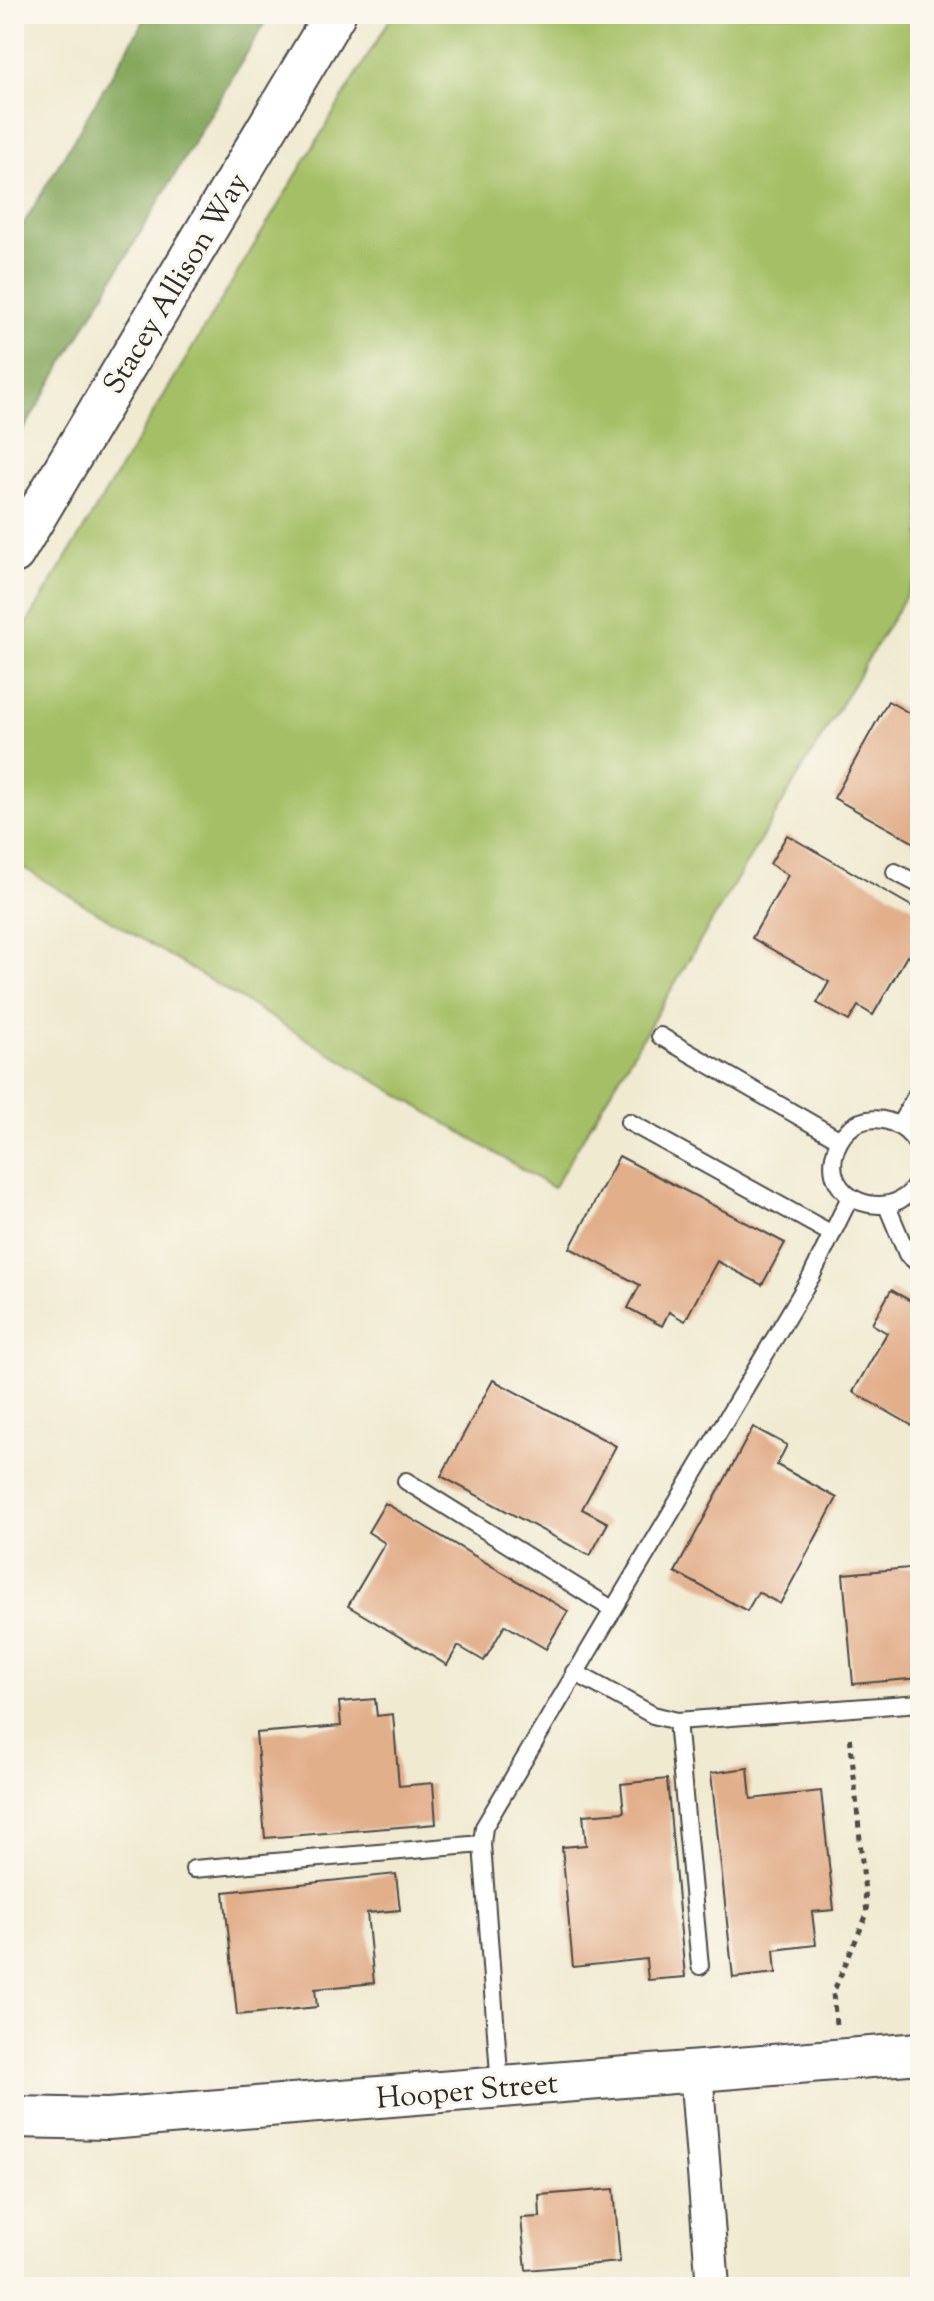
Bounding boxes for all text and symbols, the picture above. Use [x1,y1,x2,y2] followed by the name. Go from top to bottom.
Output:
[94,165,260,403] street label: Stacey Allison Way
[375,2063,560,2122] street label: Hooper Street

